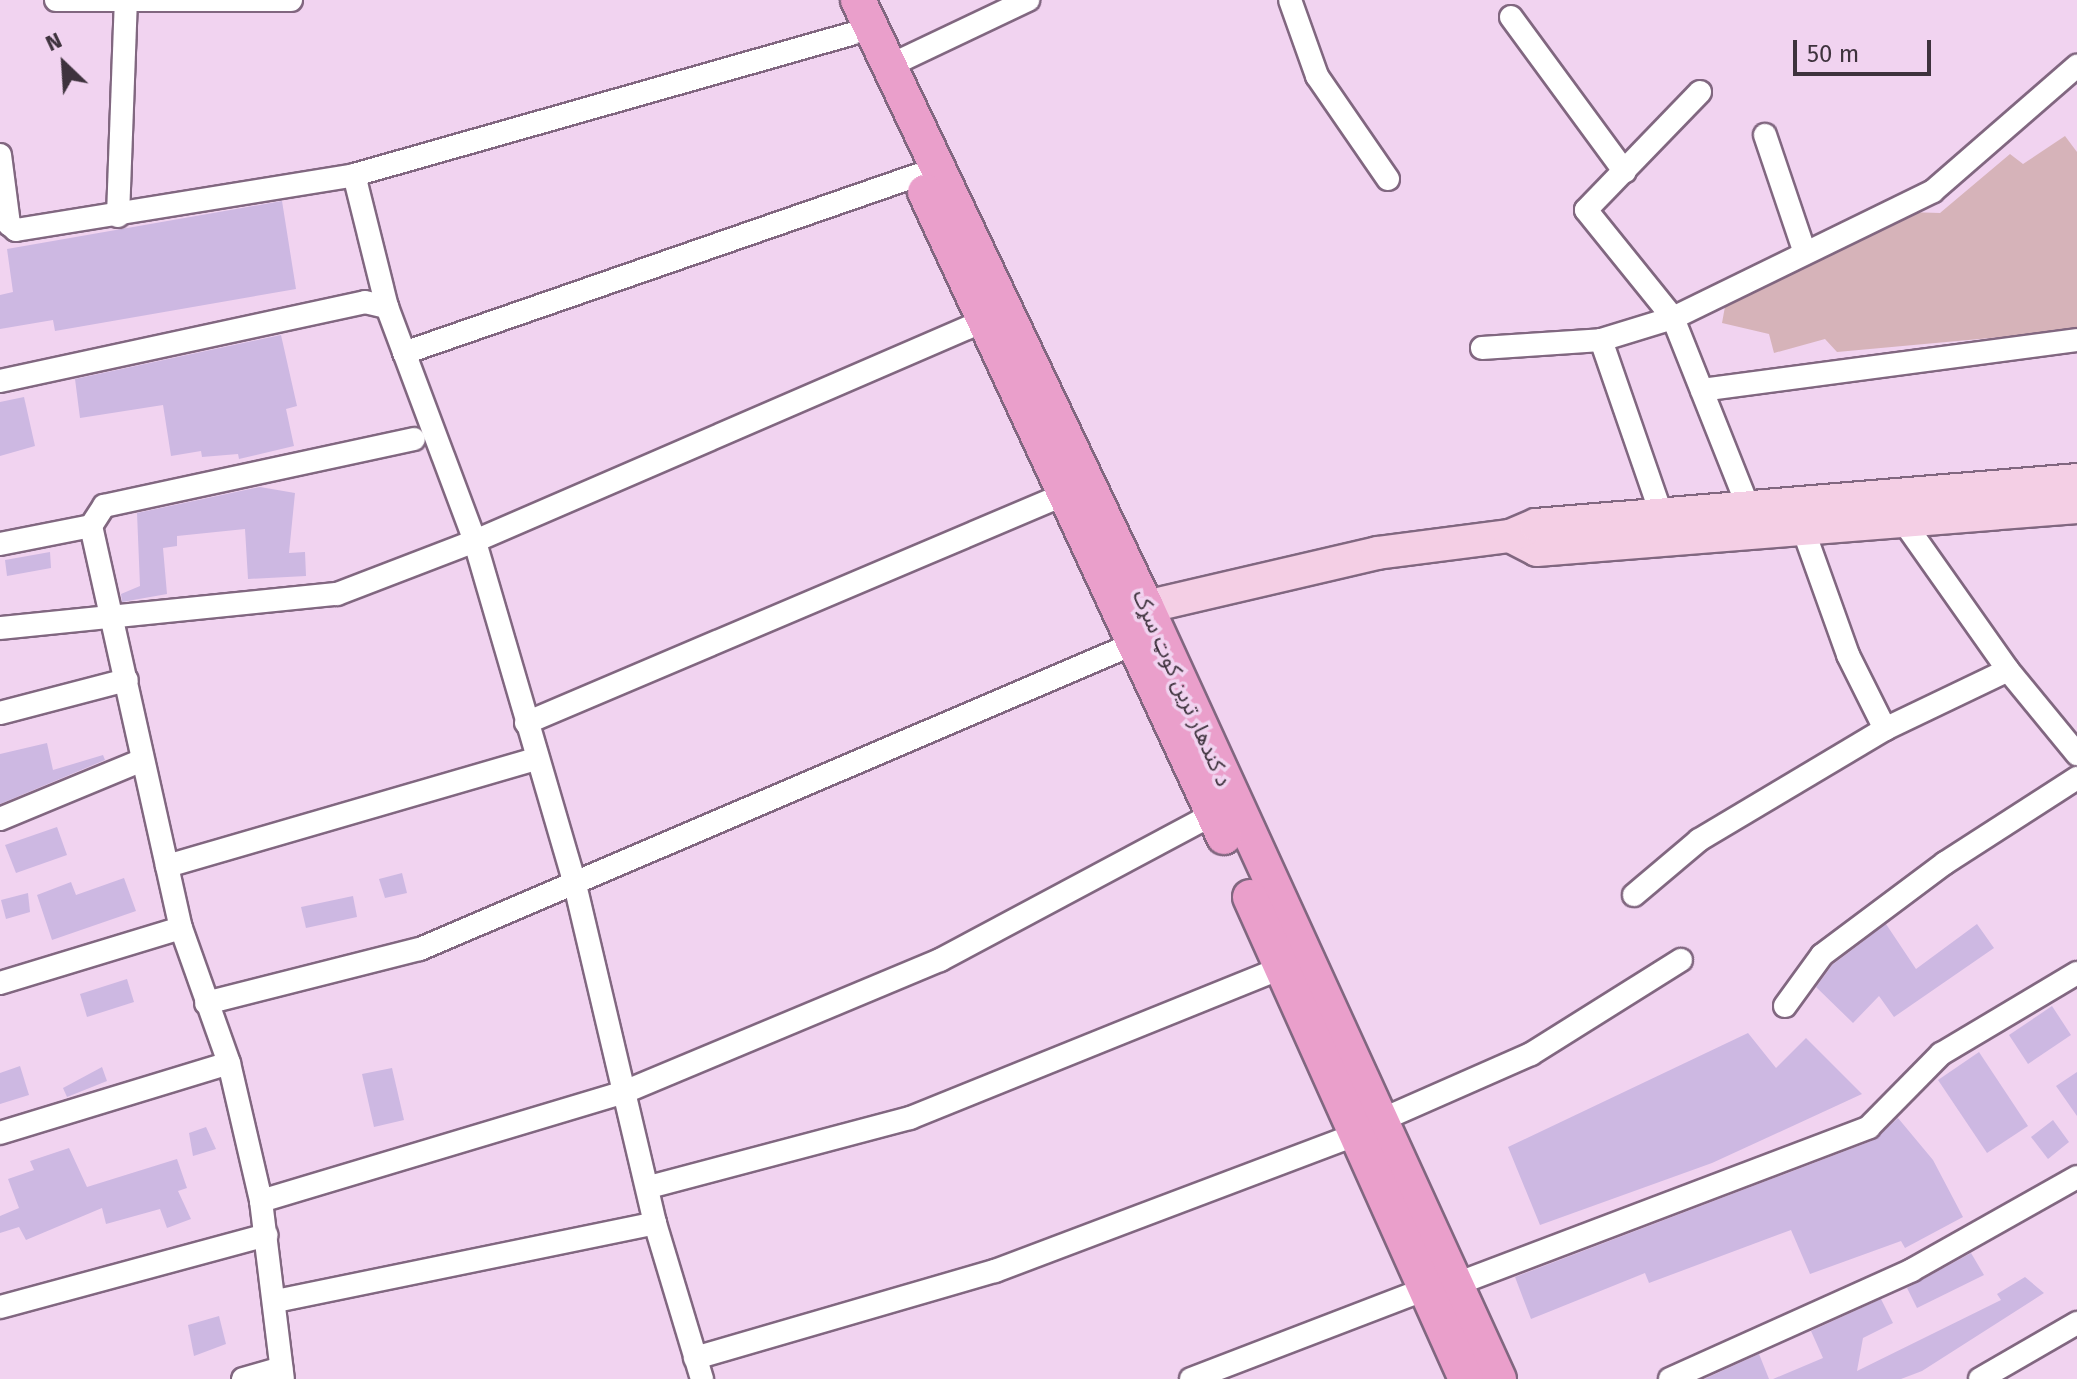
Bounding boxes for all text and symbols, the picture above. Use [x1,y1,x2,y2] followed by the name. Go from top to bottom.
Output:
[24,24,104,104] north arrow
[1797,24,1935,74] scale bar
[41,26,66,57] text: N
[1807,40,1859,68] text: 50 m
[1127,586,1237,790] street label: د کندهار ترين کوټ سړک

